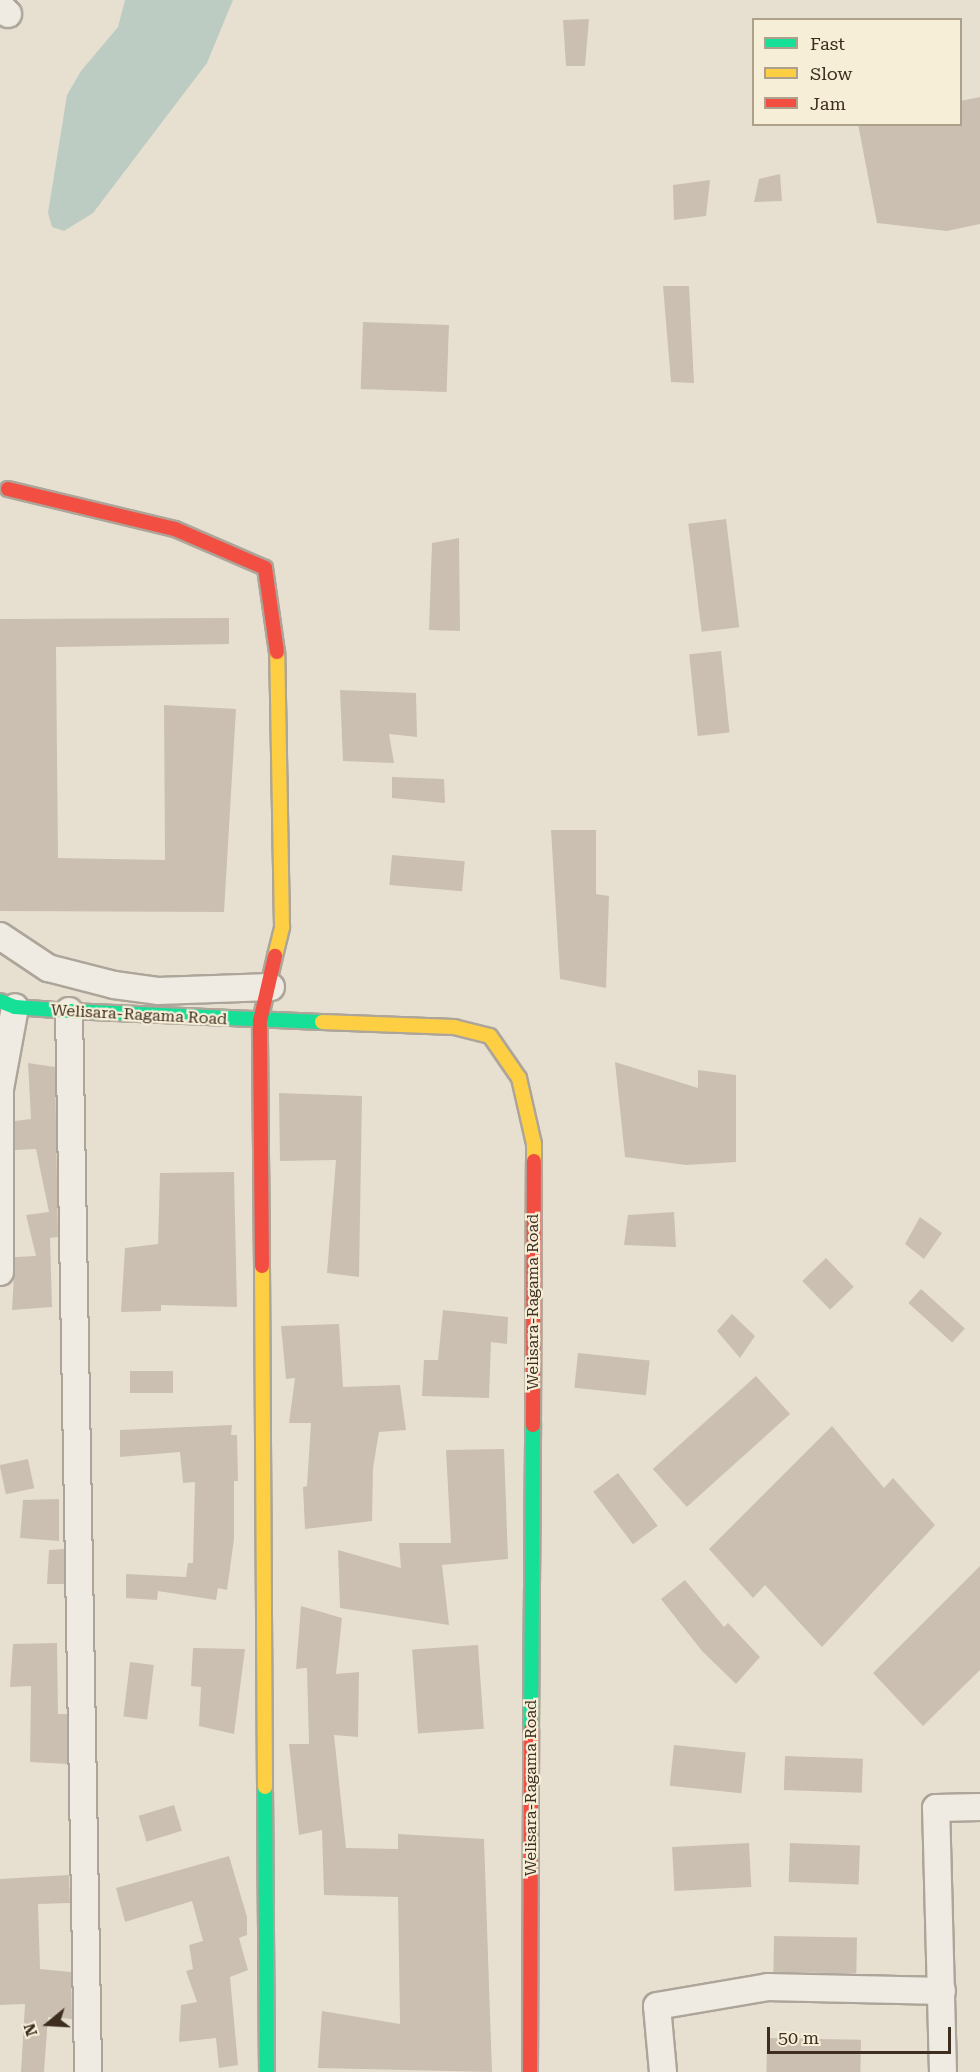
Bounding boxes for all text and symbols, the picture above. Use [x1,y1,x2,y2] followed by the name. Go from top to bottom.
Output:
[752,18,962,126] legend
[810,33,845,54] text: Fast
[810,63,852,84] text: Slow
[810,93,846,114] text: Jam
[50,1001,228,1029] street label: Welisara-Ragama Road
[523,1214,543,1390] street label: Welisara-Ragama Road
[521,1700,541,1876] street label: Welisara-Ragama Road
[18,1994,78,2054] north arrow
[770,2015,954,2053] scale bar
[19,2021,41,2039] text: N
[778,2027,819,2048] text: 50 m

